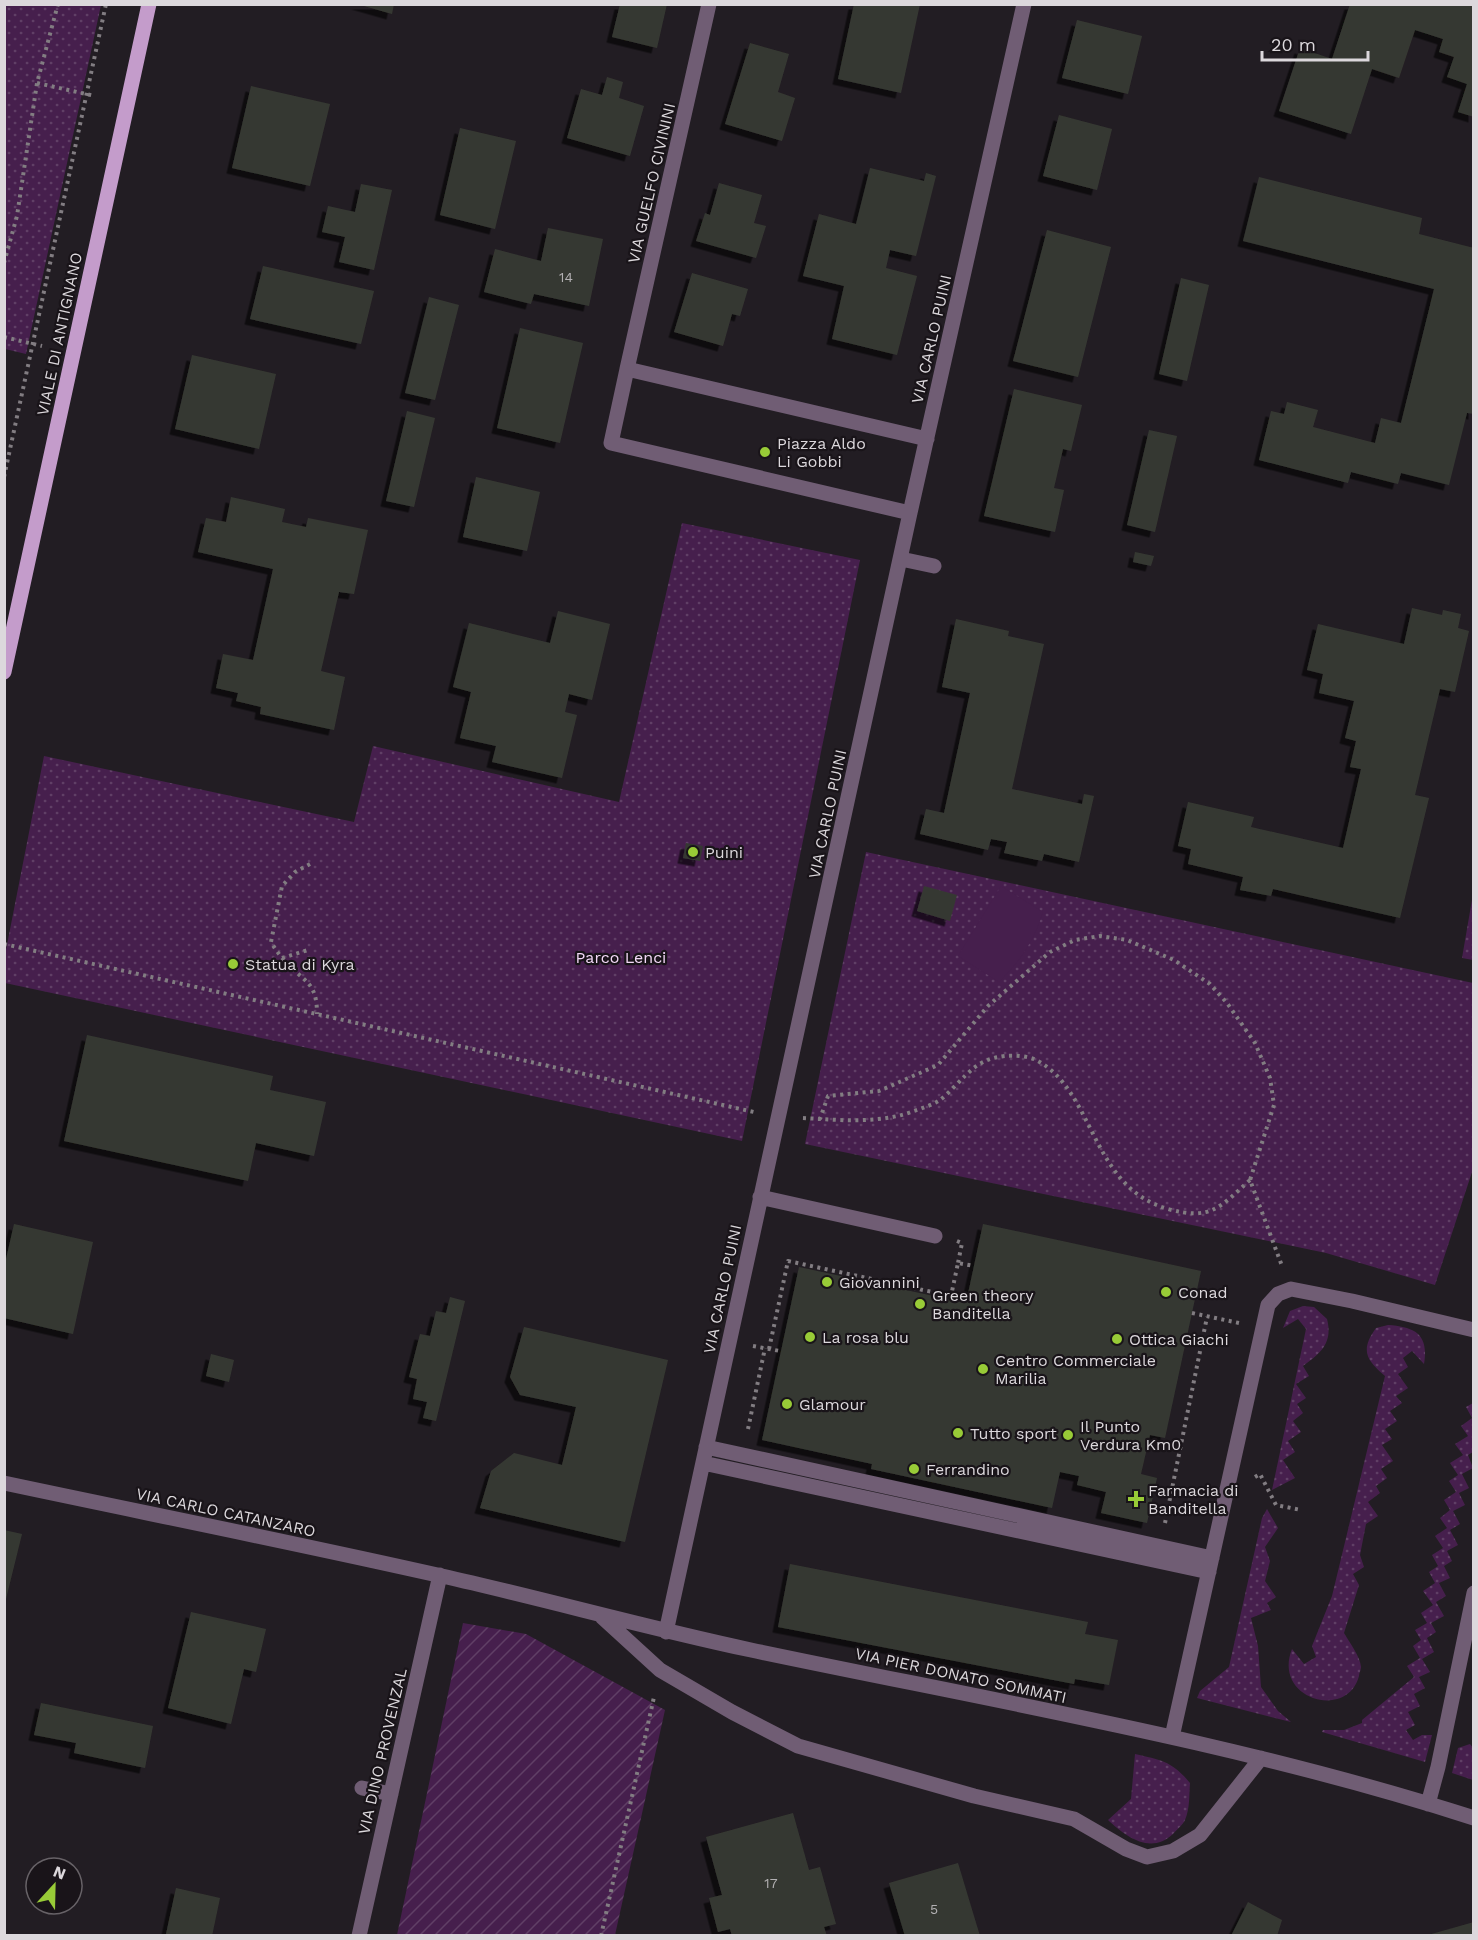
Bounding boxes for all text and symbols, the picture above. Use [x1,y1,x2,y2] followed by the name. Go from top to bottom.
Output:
[1262,24,1368,62] scale bar
[1271,34,1316,55] text: 20 m
[624,101,679,265] street label: VIA GUELFO CIVININI
[33,251,86,417] street label: VIALE DI ANTIGNANO
[559,269,573,285] house number: 14
[907,273,956,405] street label: VIA CARLO PUINI
[777,434,866,471] place label: Piazza Aldo Li Gobbi
[758,445,772,459] marker: Piazza Aldo Li Gobbi
[805,748,850,880] street label: VIA CARLO PUINI
[705,843,743,862] place label: Puini
[686,845,700,859] marker: Puini
[576,948,666,967] park label: Parco Lenci
[245,955,355,974] place label: Statua di Kyra
[226,957,240,971] marker: Statua di Kyra
[700,1223,745,1355] street label: VIA CARLO PUINI
[839,1273,920,1292] place label: Giovannini
[820,1275,834,1289] marker: Giovannini
[1178,1283,1228,1302] place label: Conad
[1159,1285,1173,1299] marker: Conad
[932,1286,1034,1323] place label: Green theory Banditella
[913,1297,927,1311] marker: Green theory Banditella
[822,1328,909,1347] place label: La rosa blu
[803,1330,817,1344] marker: La rosa blu
[1129,1330,1229,1349] place label: Ottica Giachi
[1110,1332,1124,1346] marker: Ottica Giachi
[995,1351,1156,1388] place label: Centro Commerciale Marilia
[976,1362,990,1376] marker: Centro Commerciale Marilia
[799,1395,866,1414] place label: Glamour
[780,1397,794,1411] marker: Glamour
[1080,1417,1181,1454] place label: Il Punto Verdura Km0
[970,1424,1057,1443] place label: Tutto sport
[951,1426,965,1440] marker: Tutto sport
[1061,1428,1075,1442] marker: Il Punto Verdura Km0
[926,1460,1010,1479] place label: Ferrandino
[907,1462,921,1476] marker: Ferrandino
[1148,1481,1238,1518] place label: Farmacia di Banditella
[134,1484,317,1541] street label: VIA CARLO CATANZARO
[1129,1492,1143,1506] marker: Farmacia di Banditella
[854,1644,1068,1707] street label: VIA PIER DONATO SOMMATI
[354,1666,411,1836] street label: VIA DINO PROVENZAL
[24,1856,84,1916] north arrow
[50,1862,68,1884] text: N
[764,1875,778,1891] house number: 17
[930,1901,938,1917] house number: 5

